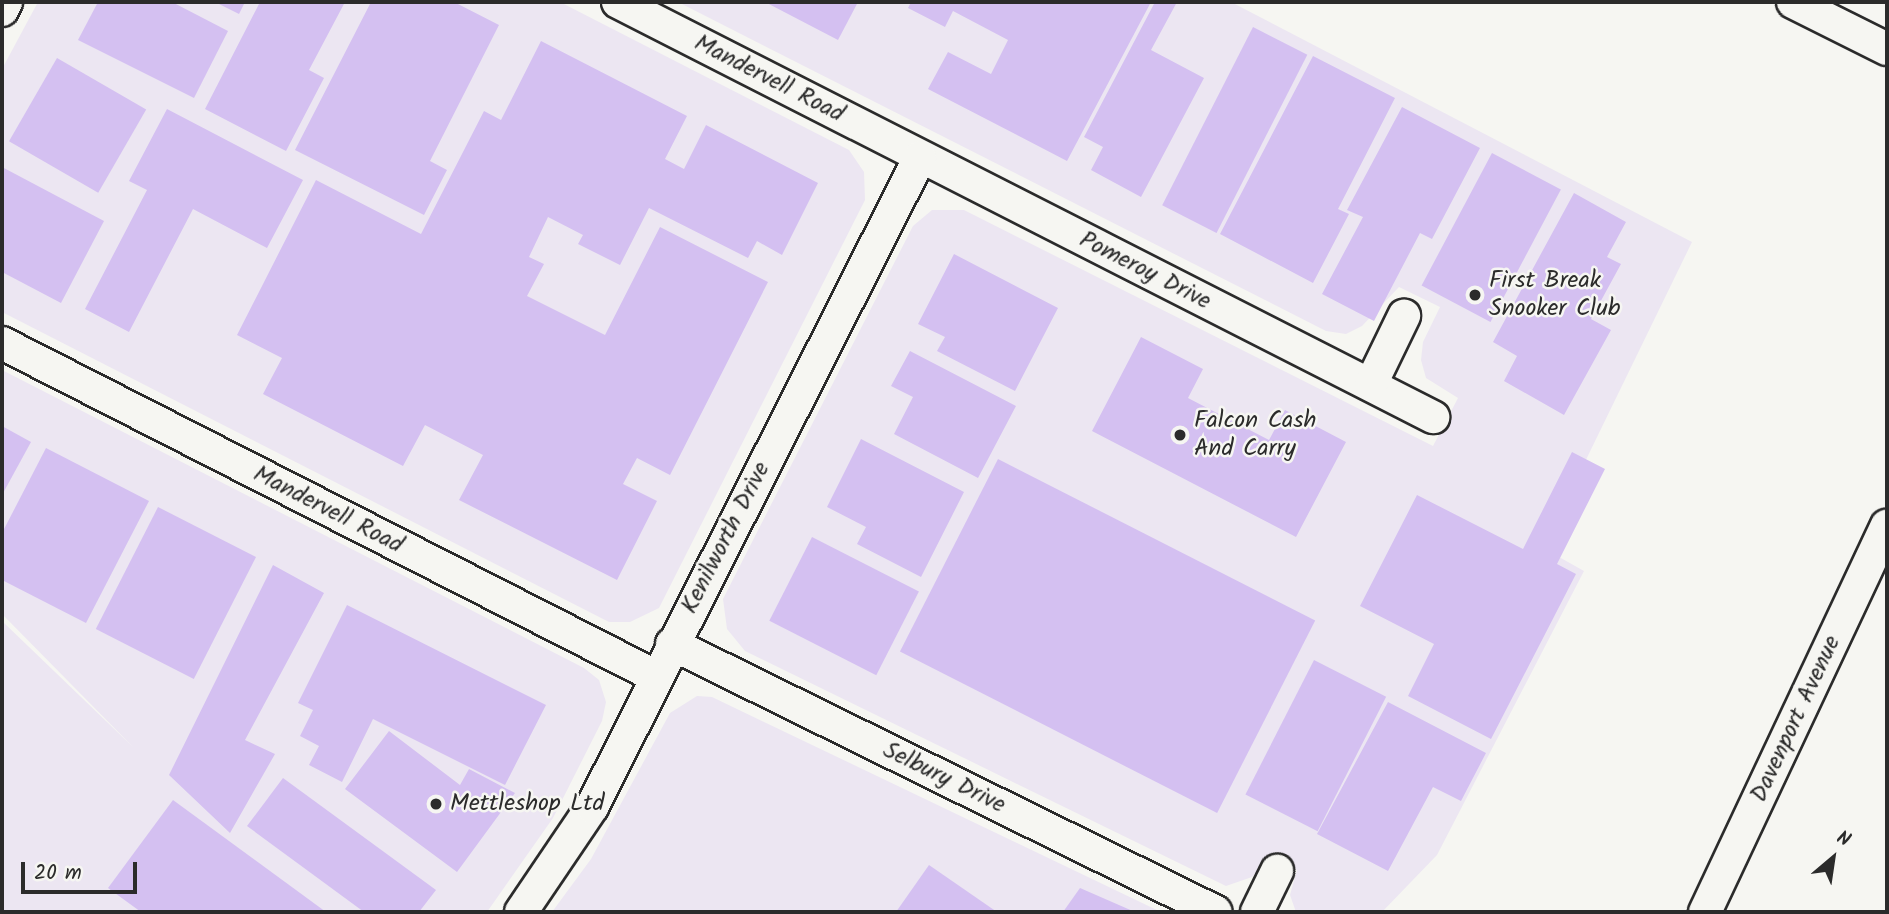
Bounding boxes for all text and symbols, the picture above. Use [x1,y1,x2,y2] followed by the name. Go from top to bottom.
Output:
[689,29,849,129] street label: Mandervell Road
[1075,226,1215,316] street label: Pomeroy Drive
[1489,267,1620,323] place label: First Break Snooker Club
[1467,287,1483,303] marker: First Break Snooker Club
[1194,407,1316,463] place label: Falcon Cash And Carry
[1172,427,1188,443] marker: Falcon Cash And Carry
[675,457,777,619] street label: Kenilworth Drive
[248,460,408,560] street label: Mandervell Road
[1745,631,1847,807] street label: Davenport Avenue
[878,736,1010,820] street label: Selbury Drive
[450,790,604,818] place label: Mettleshop Ltd
[428,796,444,812] marker: Mettleshop Ltd
[1798,823,1868,893] north arrow
[1831,824,1856,856] text: N
[24,848,140,892] scale bar
[34,857,82,890] text: 20 m

